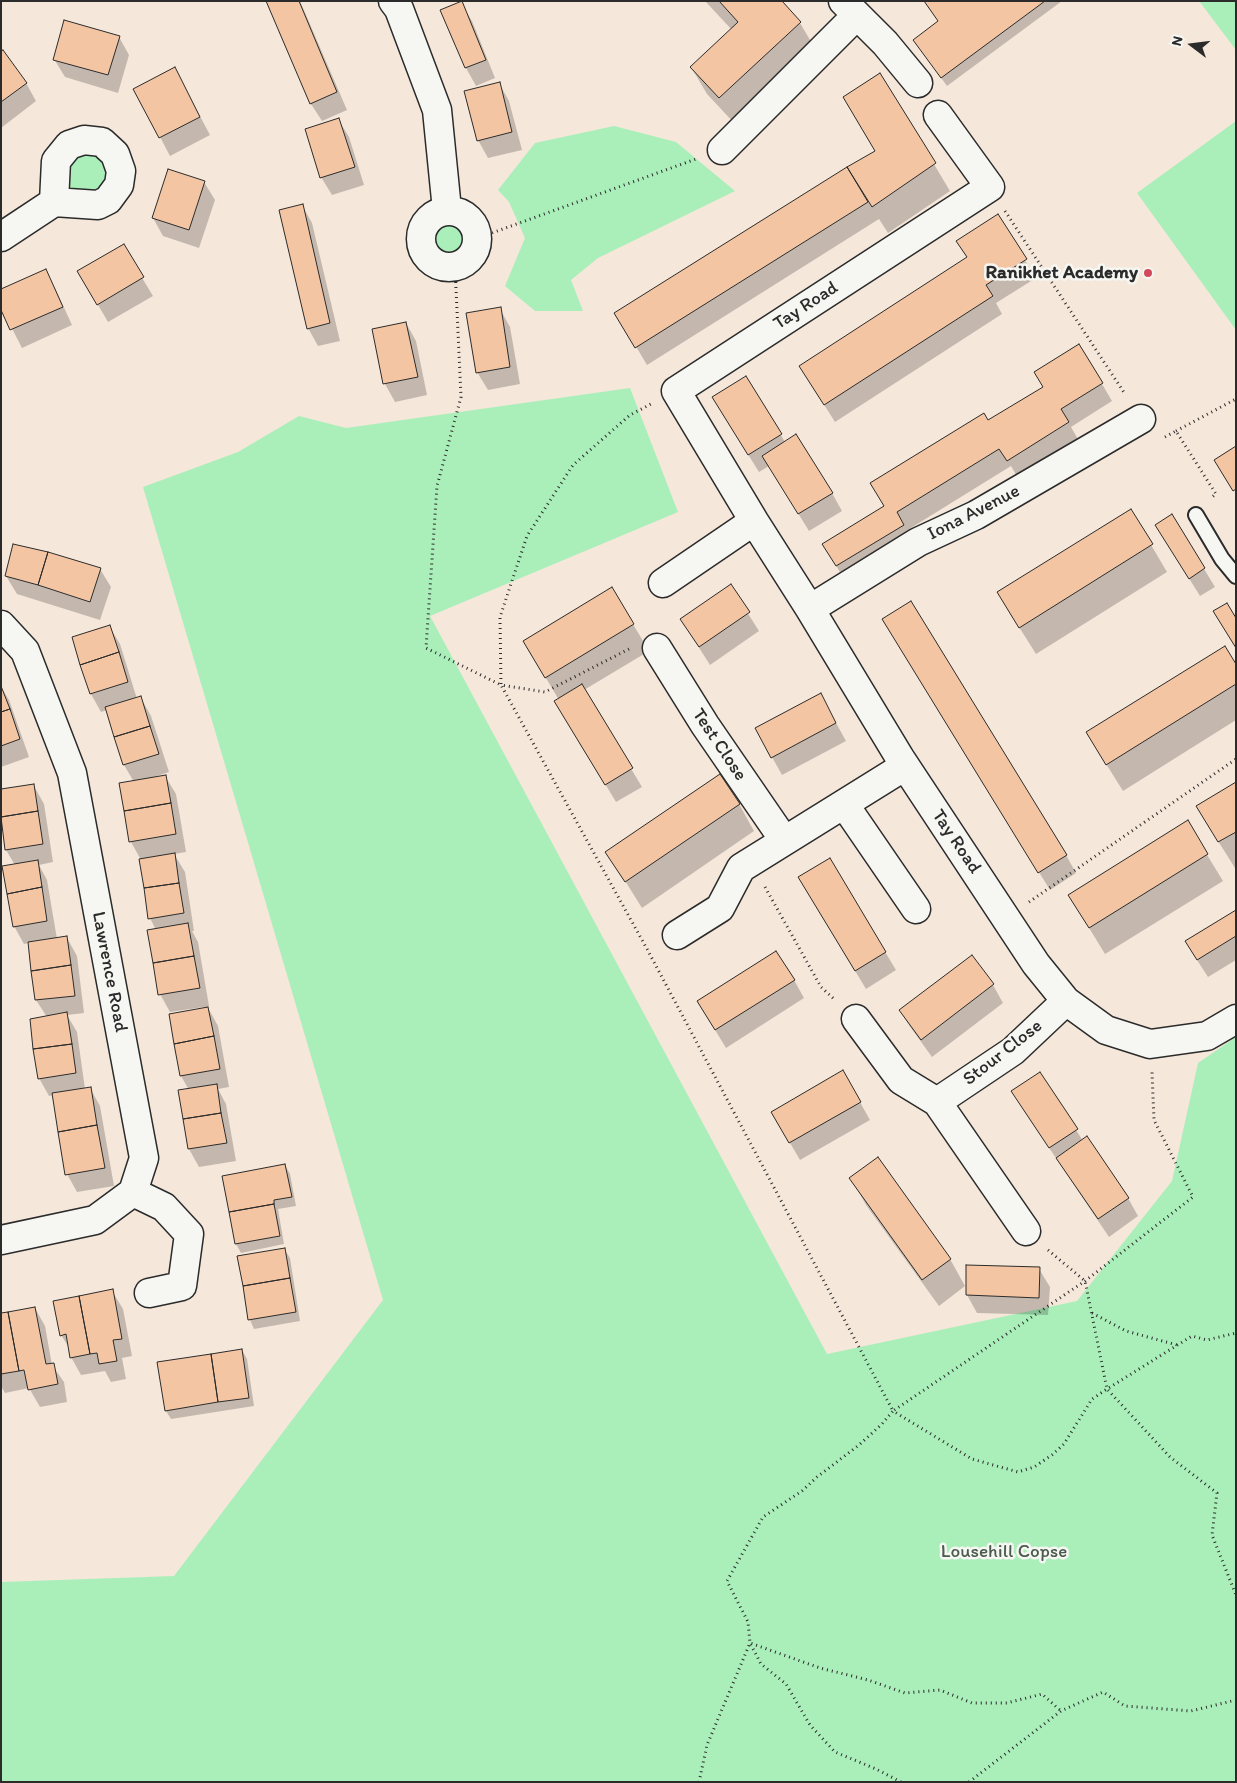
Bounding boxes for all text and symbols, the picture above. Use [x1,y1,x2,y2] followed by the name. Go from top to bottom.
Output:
[1167,20,1217,70] north arrow
[1168,34,1186,48] text: N
[986,262,1138,284] place label: Ranikhet Academy
[1142,267,1154,279] marker: Ranikhet Academy
[769,277,843,335] street label: Tay Road
[924,480,1024,546] street label: Iona Avenue
[686,704,752,786] street label: Test Close
[926,806,986,878] street label: Tay Road
[86,910,132,1034] street label: Lawrence Road
[959,1015,1047,1091] street label: Stour Close
[941,1541,1067,1563] park label: Lousehill Copse

